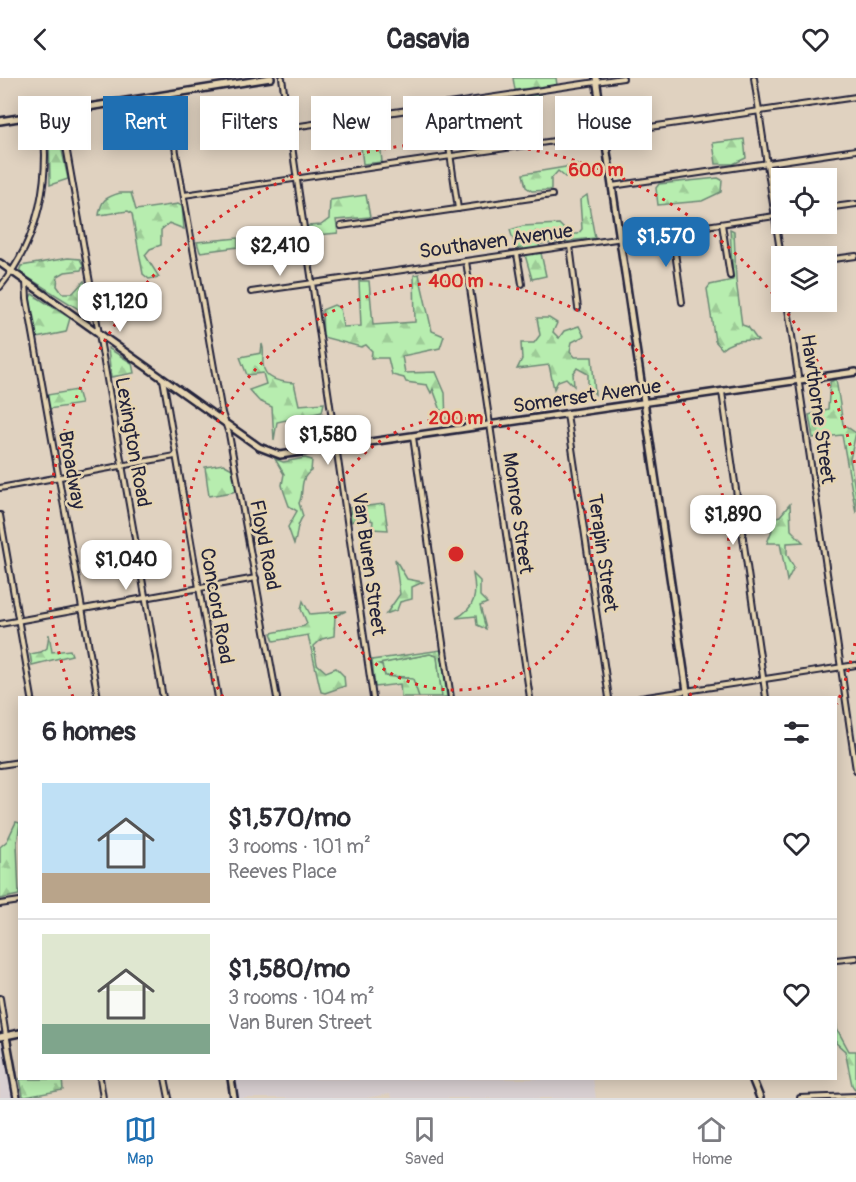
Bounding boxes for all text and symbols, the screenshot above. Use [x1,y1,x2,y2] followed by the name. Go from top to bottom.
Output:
[24,23,57,56] icon: back
[386,23,470,56] text: Casavia
[799,23,832,56] icon: heart
[18,96,91,150] chip: Buy
[103,96,188,150] chip: Rent
[200,96,299,150] chip: Filters
[311,96,391,150] chip: New
[403,96,543,150] chip: Apartment
[555,96,652,150] chip: House
[569,159,623,182] text: 600 m
[771,168,837,312] map controls
[771,168,837,234] button: locate
[617,217,715,268] pin: $1,570
[418,218,575,264] street label: Southaven Avenue
[637,224,695,249] text: $1,570
[231,226,329,277] pin: $2,410
[250,233,310,258] text: $2,410
[771,246,837,312] button: layers
[429,270,483,293] text: 400 m
[71,282,169,333] pin: $1,120
[92,289,148,314] text: $1,120
[795,333,841,486] street label: Hawthorne Street
[511,373,663,419] street label: Somerset Avenue
[109,375,157,509] street label: Lexington Road
[429,407,483,430] text: 200 m
[279,415,377,466] pin: $1,580
[299,422,357,447] text: $1,580
[53,429,91,512] street label: Broadway
[497,451,539,576] street label: Monroe Street
[347,491,392,638] street label: Van Buren Street
[582,492,624,615] street label: Terapin Street
[684,495,782,546] pin: $1,890
[244,498,286,592] street label: Floyd Road
[704,502,762,527] text: $1,890
[77,540,175,591] pin: $1,040
[446,544,466,564] centre of rings
[194,546,240,666] street label: Concord Road
[95,547,157,572] text: $1,040
[42,716,136,748] text: 6 homes
[780,716,813,749] icon: filters
[228,802,351,834] text: $1,570/mo
[90,807,162,879] icon: home
[780,827,813,860] icon: heart
[228,834,371,859] text: 3 rooms · 101 m²
[228,859,337,884] text: Reeves Place
[228,953,350,985] text: $1,580/mo
[90,958,162,1030] icon: home
[780,978,813,1011] icon: heart
[228,985,375,1010] text: 3 rooms · 104 m²
[228,1010,372,1035] text: Van Buren Street
[124,1113,157,1169] tab: Map
[404,1113,444,1169] tab: Saved
[692,1113,732,1169] tab: Home

